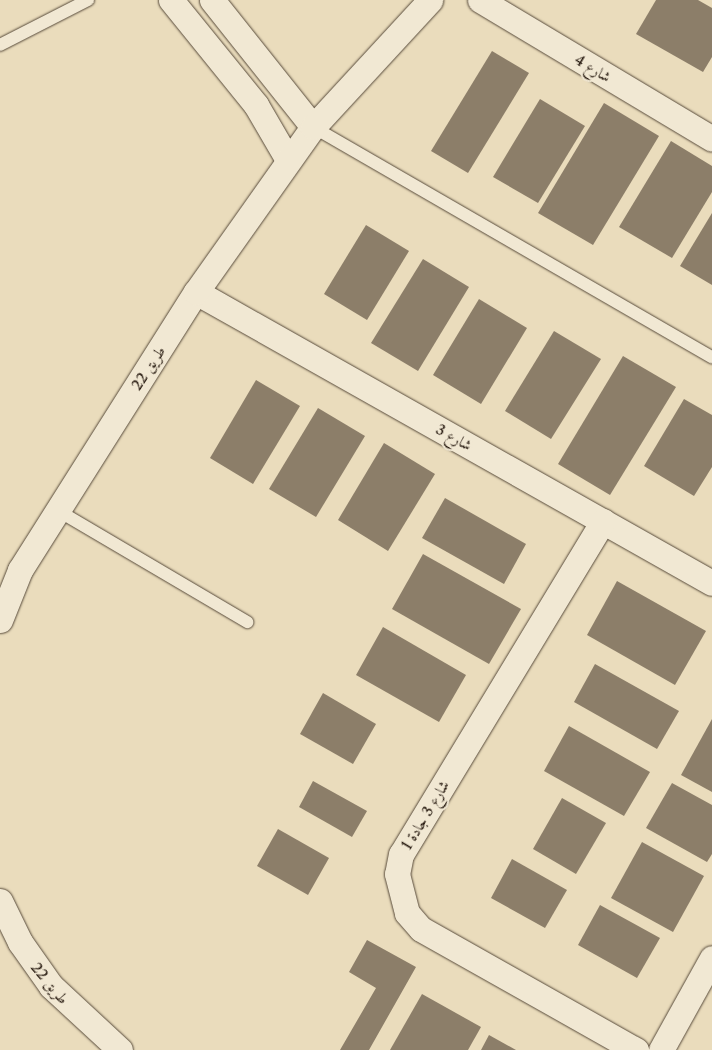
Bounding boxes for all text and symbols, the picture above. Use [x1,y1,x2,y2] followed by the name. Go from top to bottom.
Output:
[572,50,614,86] street label: شارع 4
[127,343,169,393] street label: طريق 22
[433,420,475,454] street label: شارع 3
[397,777,453,853] street label: شارع 3 جادة 1
[27,959,73,1007] street label: طريق 22

